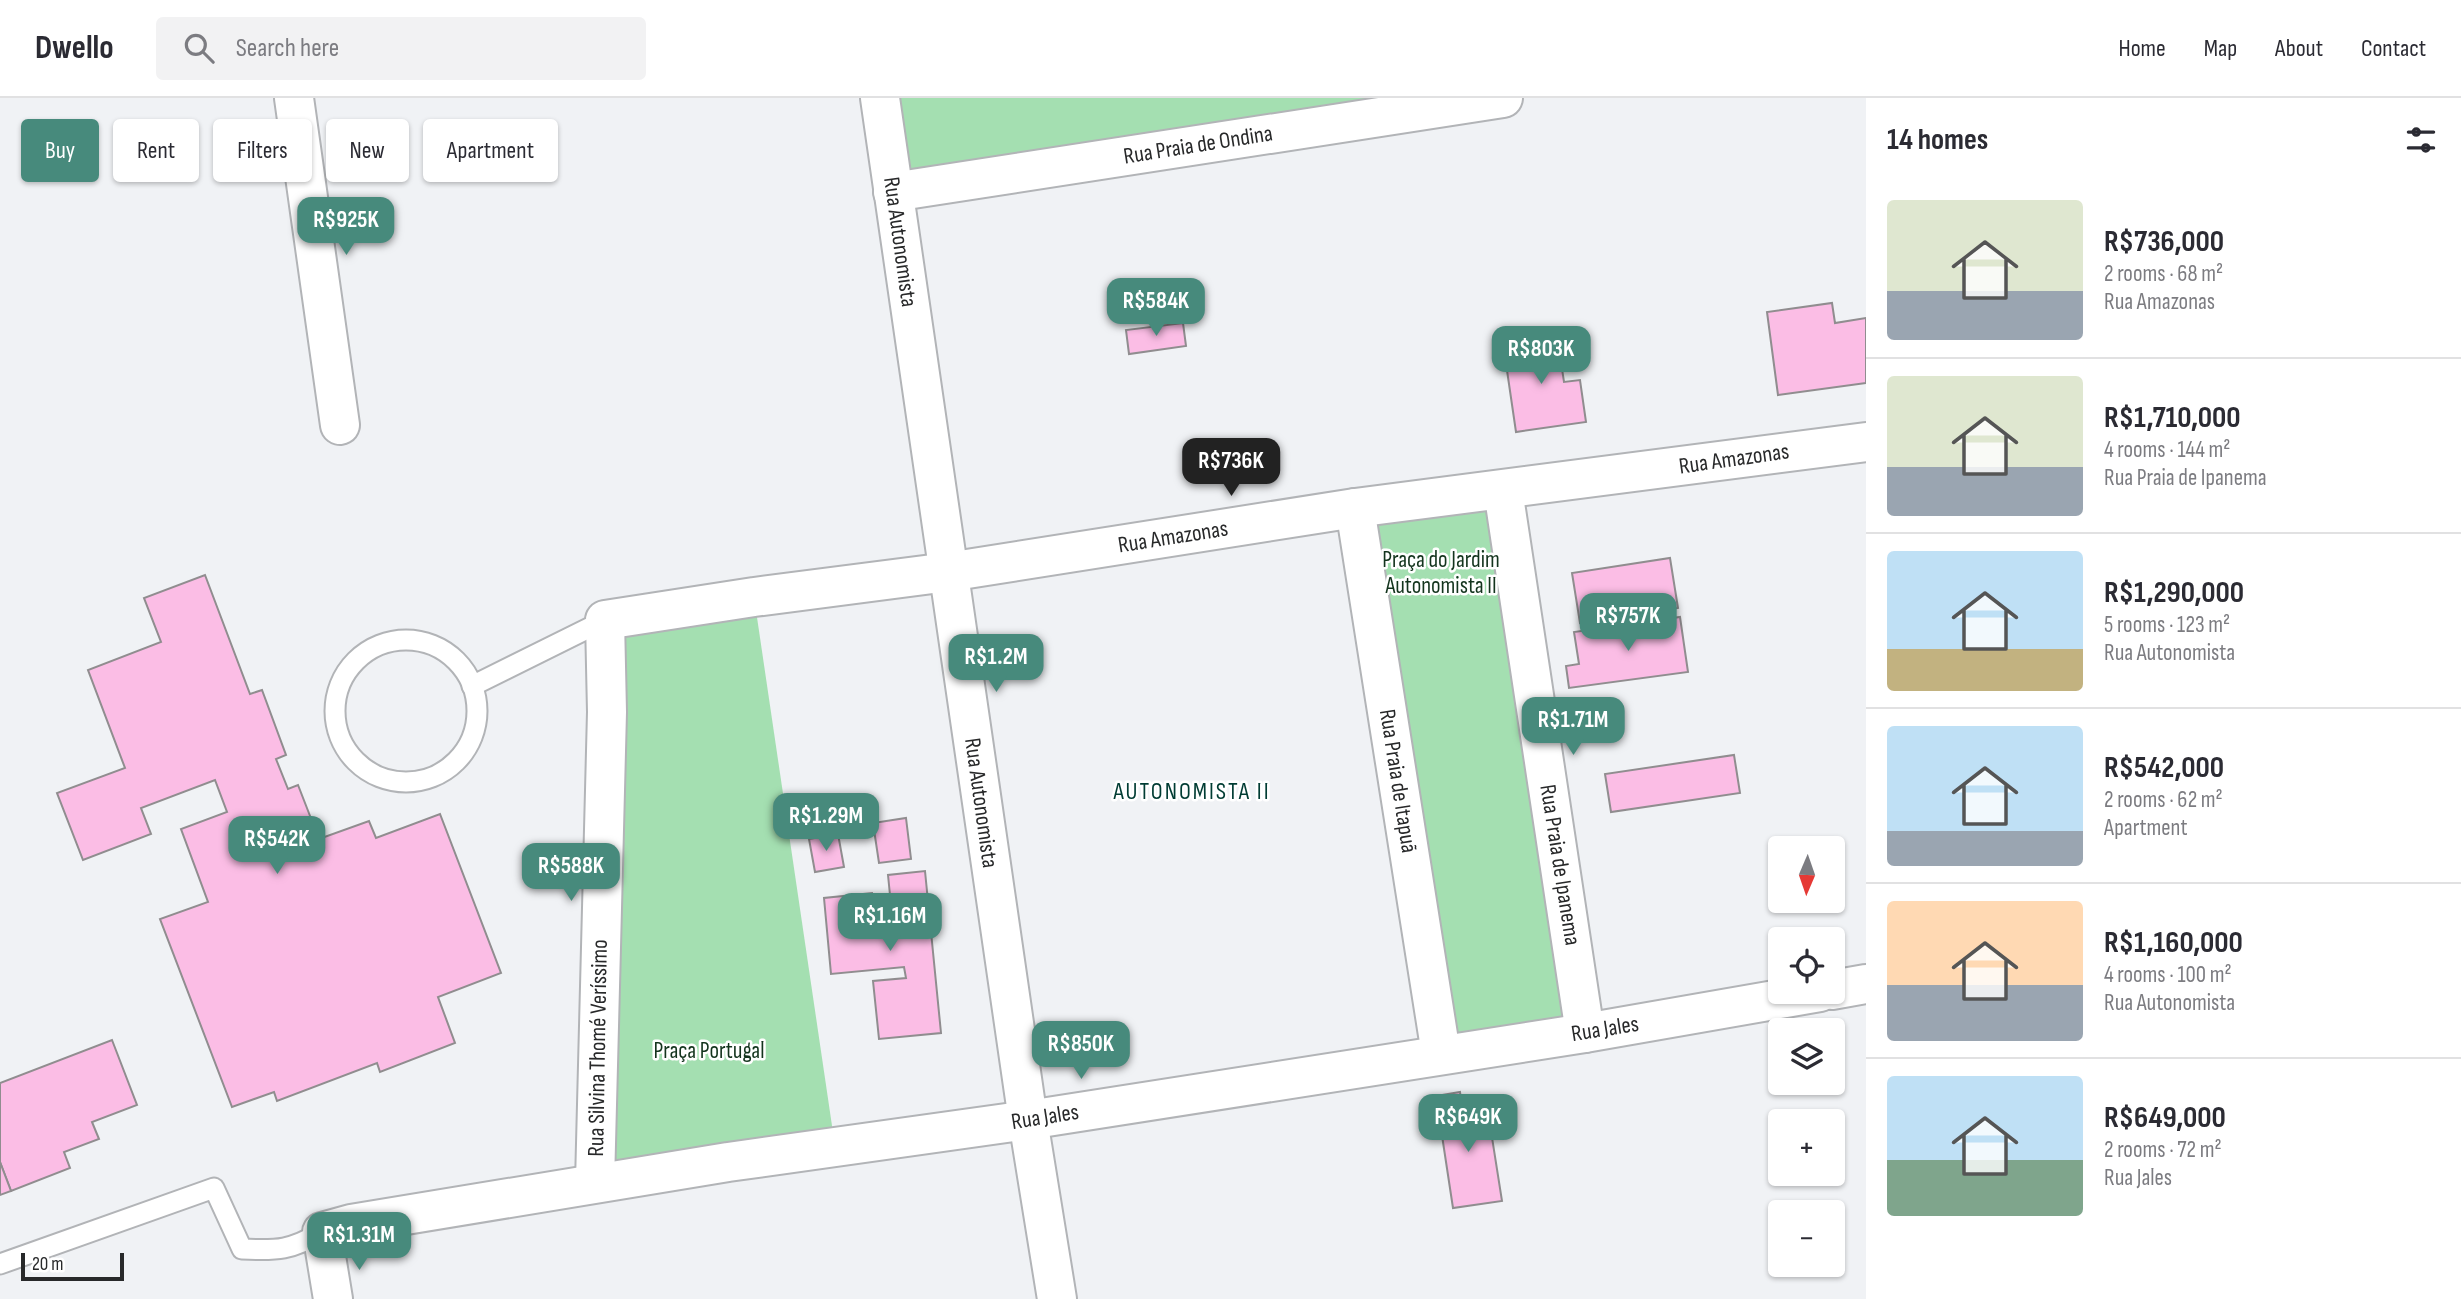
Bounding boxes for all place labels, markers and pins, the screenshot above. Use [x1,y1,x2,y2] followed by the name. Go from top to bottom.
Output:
[289,198,403,257] pin: R$925K
[1099,278,1213,338] pin: R$584K
[1484,327,1598,386] pin: R$803K
[1174,438,1288,498] pin: R$736K
[1571,594,1685,653] pin: R$757K
[939,634,1053,694] pin: R$1.2M
[1508,698,1638,757] pin: R$1.71M
[761,794,891,853] pin: R$1.29M
[220,816,334,876] pin: R$542K
[514,844,628,903] pin: R$588K
[825,894,955,953] pin: R$1.16M
[1024,1021,1138,1081] pin: R$850K
[1411,1094,1525,1154] pin: R$649K
[294,1212,424,1272] pin: R$1.31M

